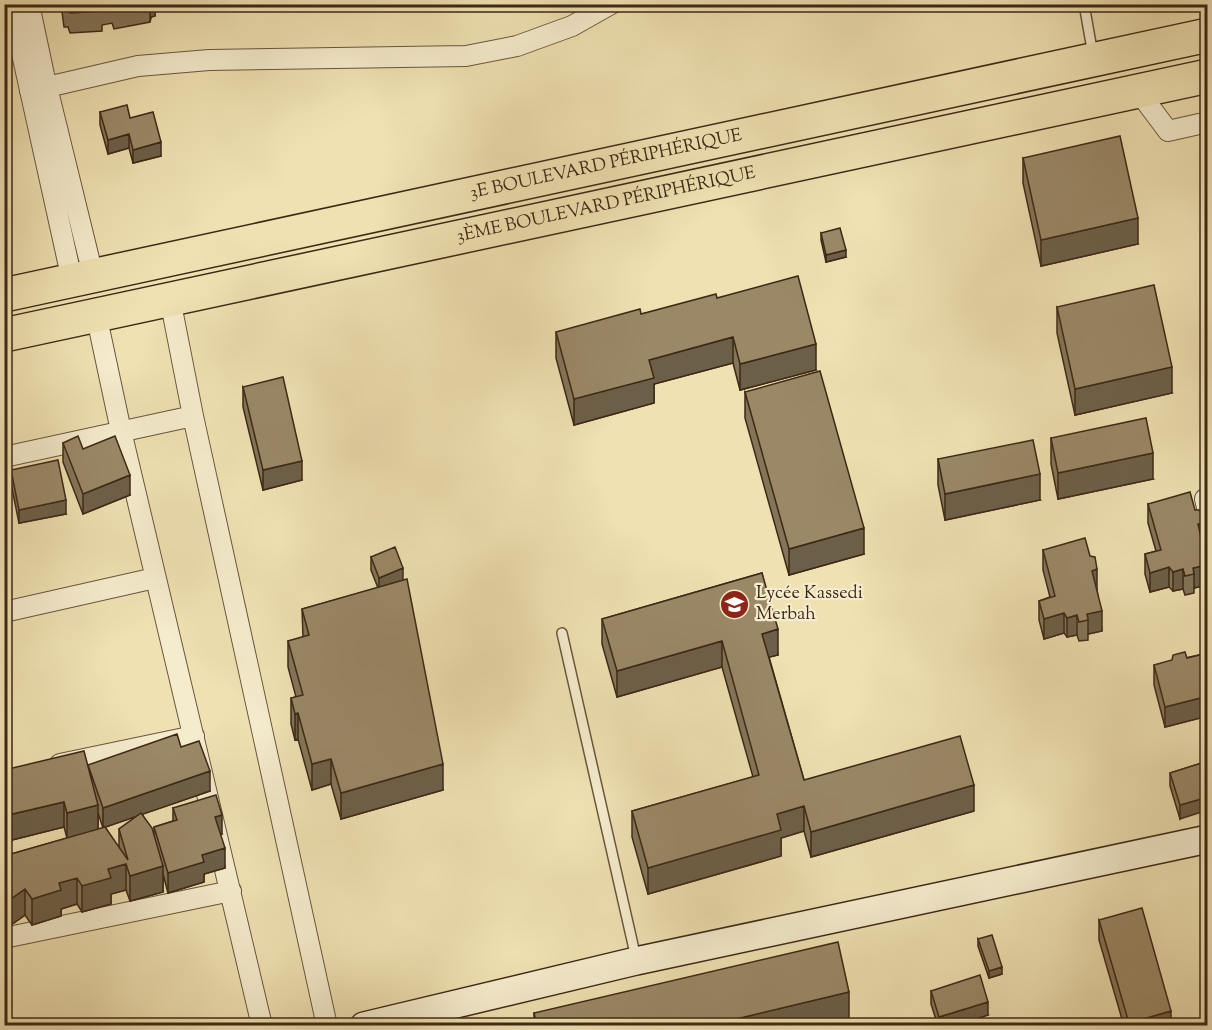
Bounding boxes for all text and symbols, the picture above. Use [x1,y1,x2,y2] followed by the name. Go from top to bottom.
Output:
[468,123,745,207] street label: 3E BOULEVARD PÉRIPHÉRIQUE
[454,161,758,250] street label: 3ÈME BOULEVARD PÉRIPHÉRIQUE
[756,581,863,628] place label: Lycée Kassedi Merbah
[719,588,751,620] school or university icon: Lycée Kassedi Merbah

